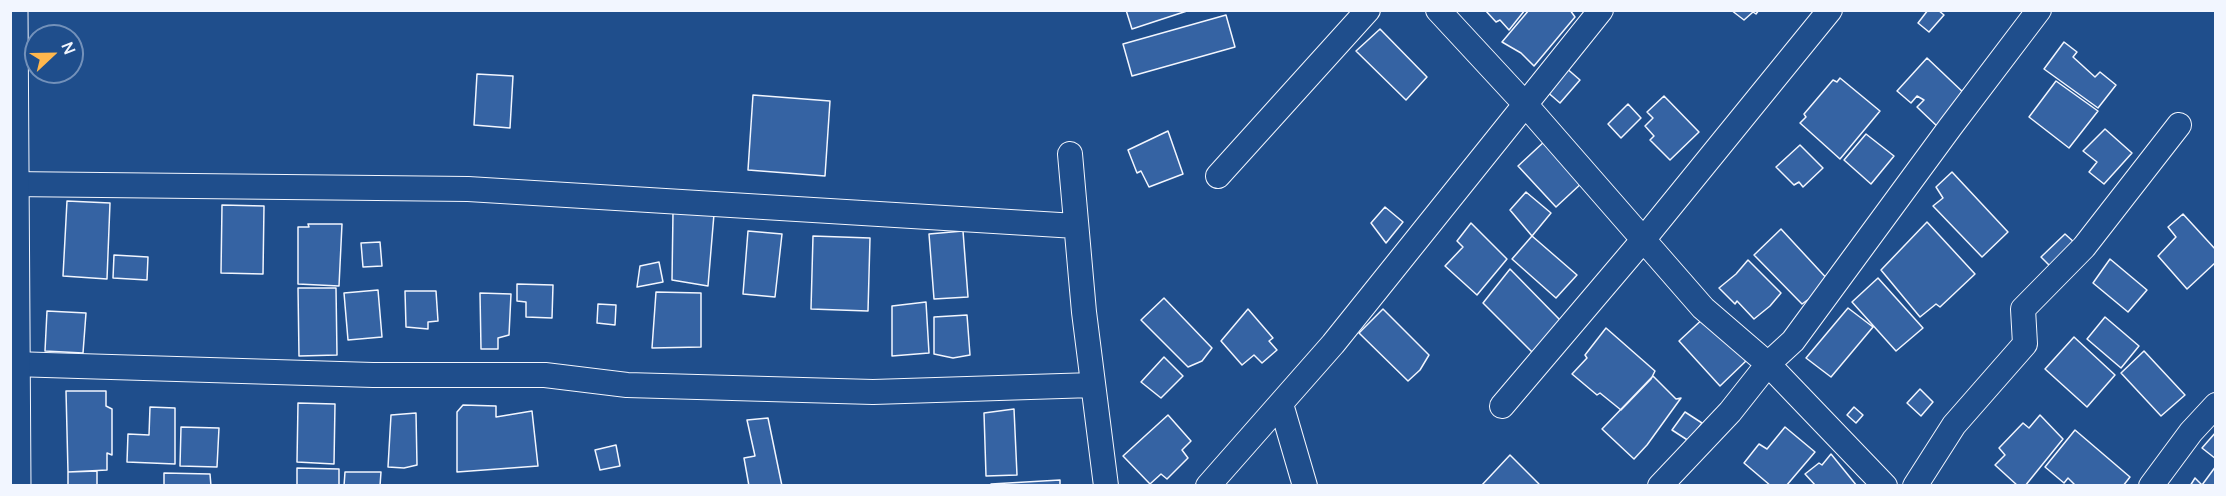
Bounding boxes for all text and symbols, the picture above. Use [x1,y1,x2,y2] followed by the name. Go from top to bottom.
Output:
[24,24,84,84] north arrow
[56,39,81,57] text: N

